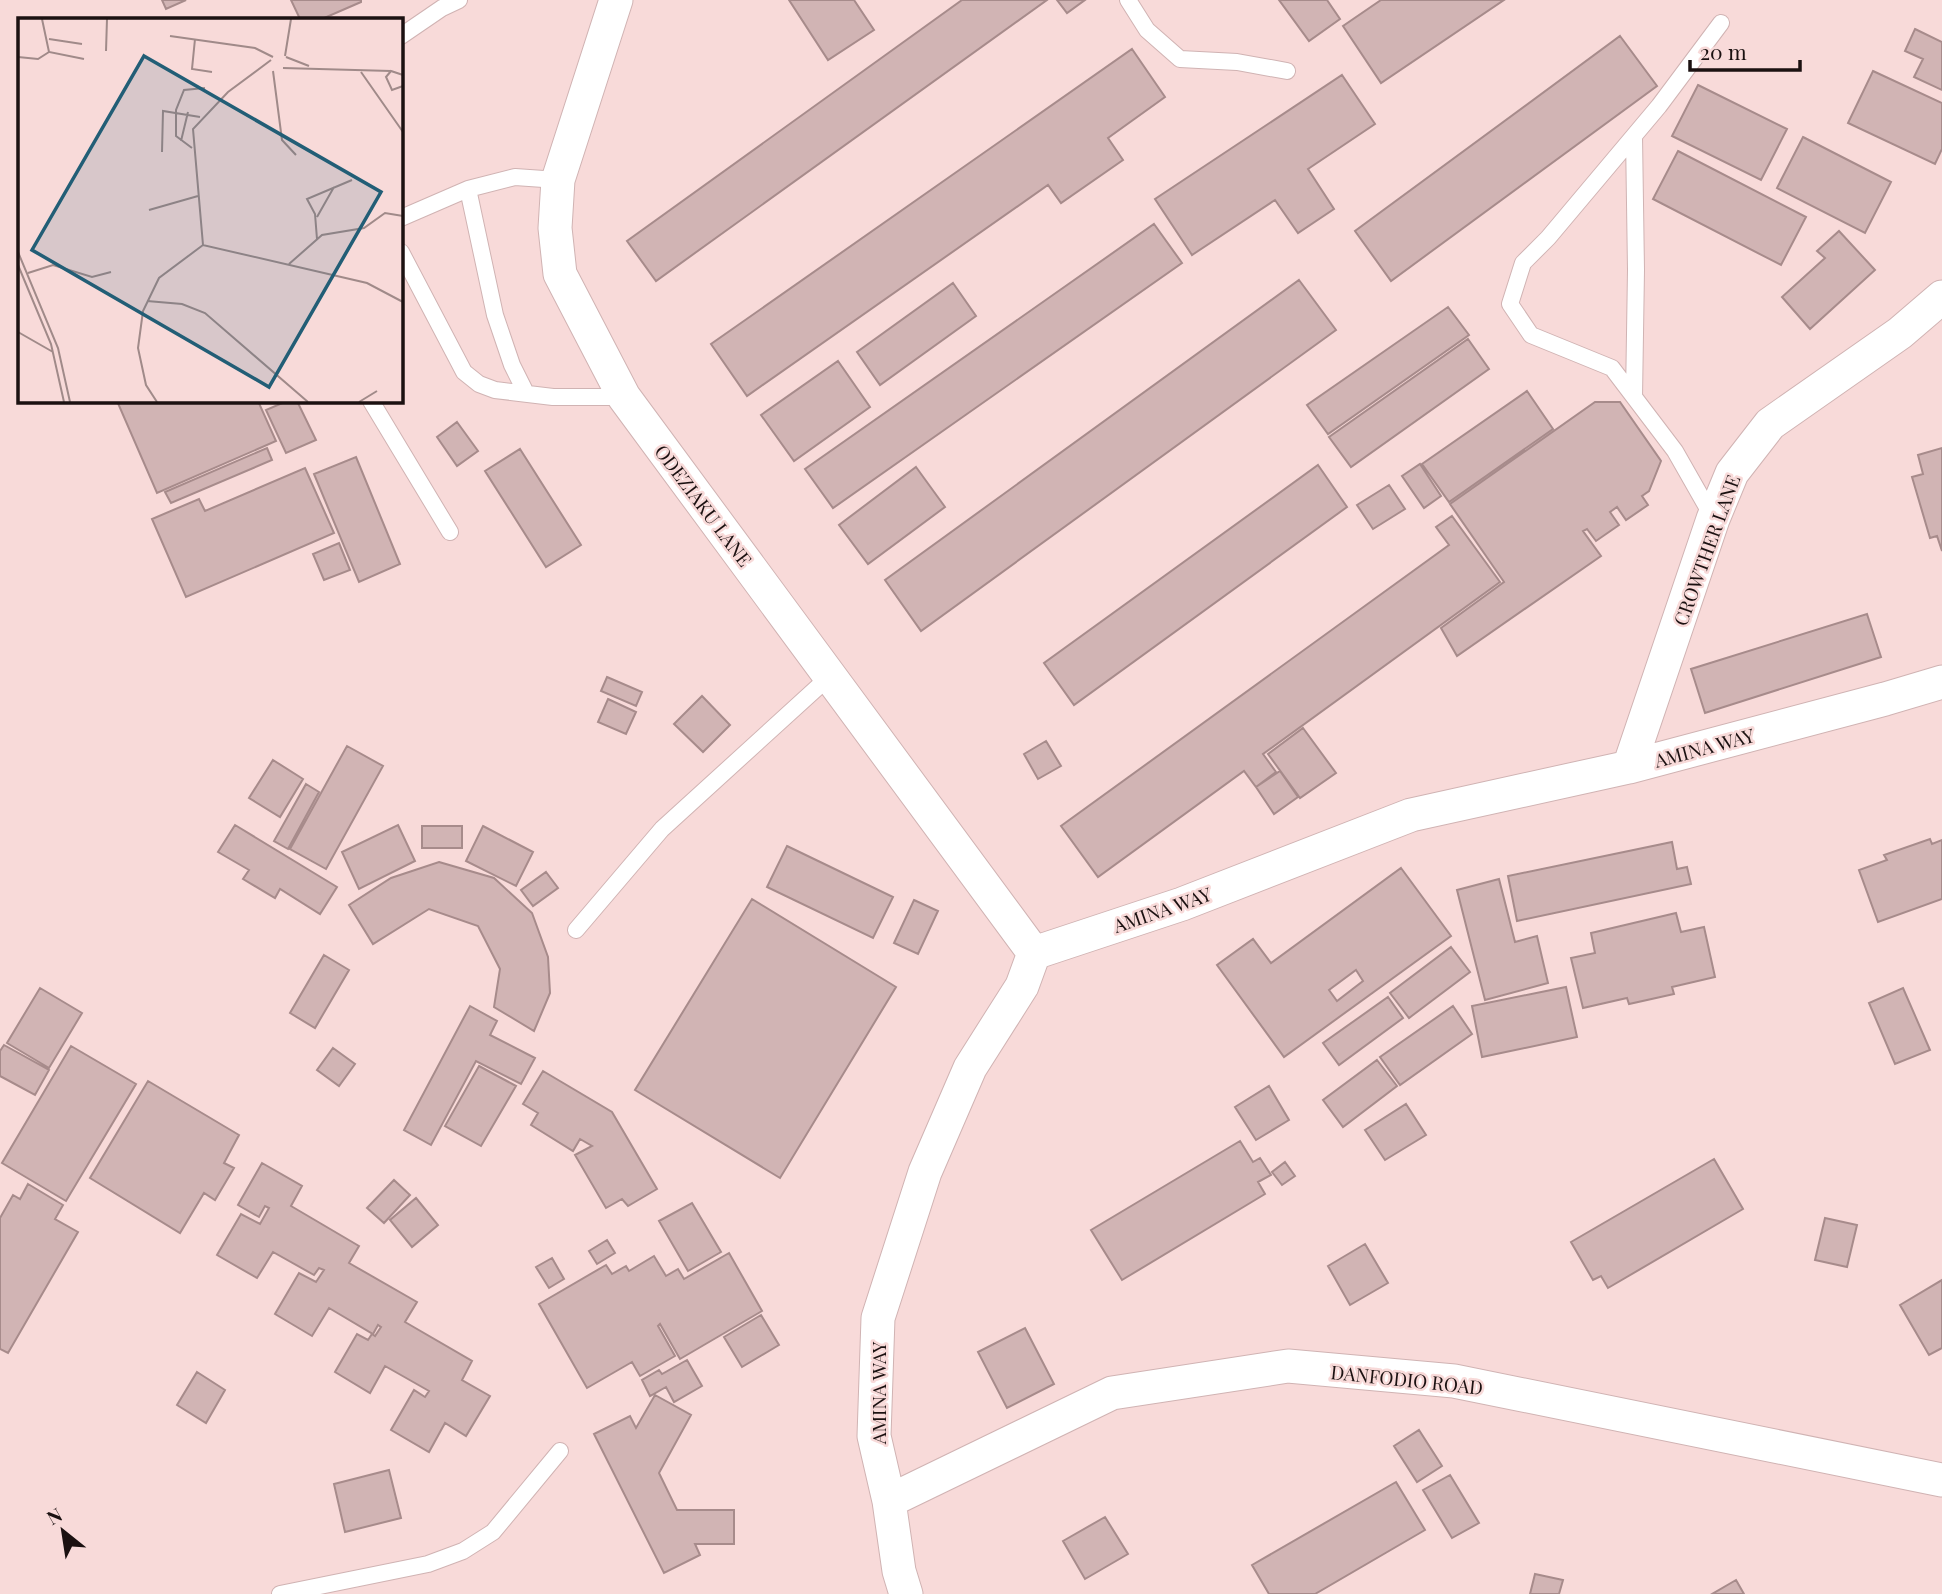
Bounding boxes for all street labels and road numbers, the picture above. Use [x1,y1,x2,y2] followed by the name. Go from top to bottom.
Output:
[650,439,758,571] street label: ODEZIAKU LANE
[1667,471,1745,629] street label: CROWTHER LANE
[1650,721,1758,773] street label: AMINA WAY
[1108,880,1215,938] street label: AMINA WAY
[865,1341,891,1445] street label: AMINA WAY
[1330,1358,1484,1400] street label: DANFODIO ROAD

